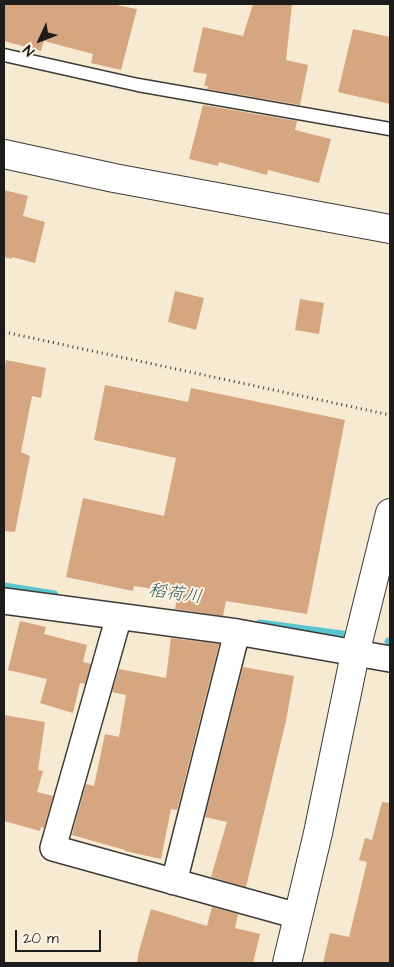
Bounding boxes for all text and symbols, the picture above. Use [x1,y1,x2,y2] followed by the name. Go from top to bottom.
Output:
[15,15,65,65] north arrow
[19,40,39,60] text: N
[147,581,203,609] water label: 稻荷川
[18,920,104,952] scale bar
[23,928,59,949] text: 20 m

